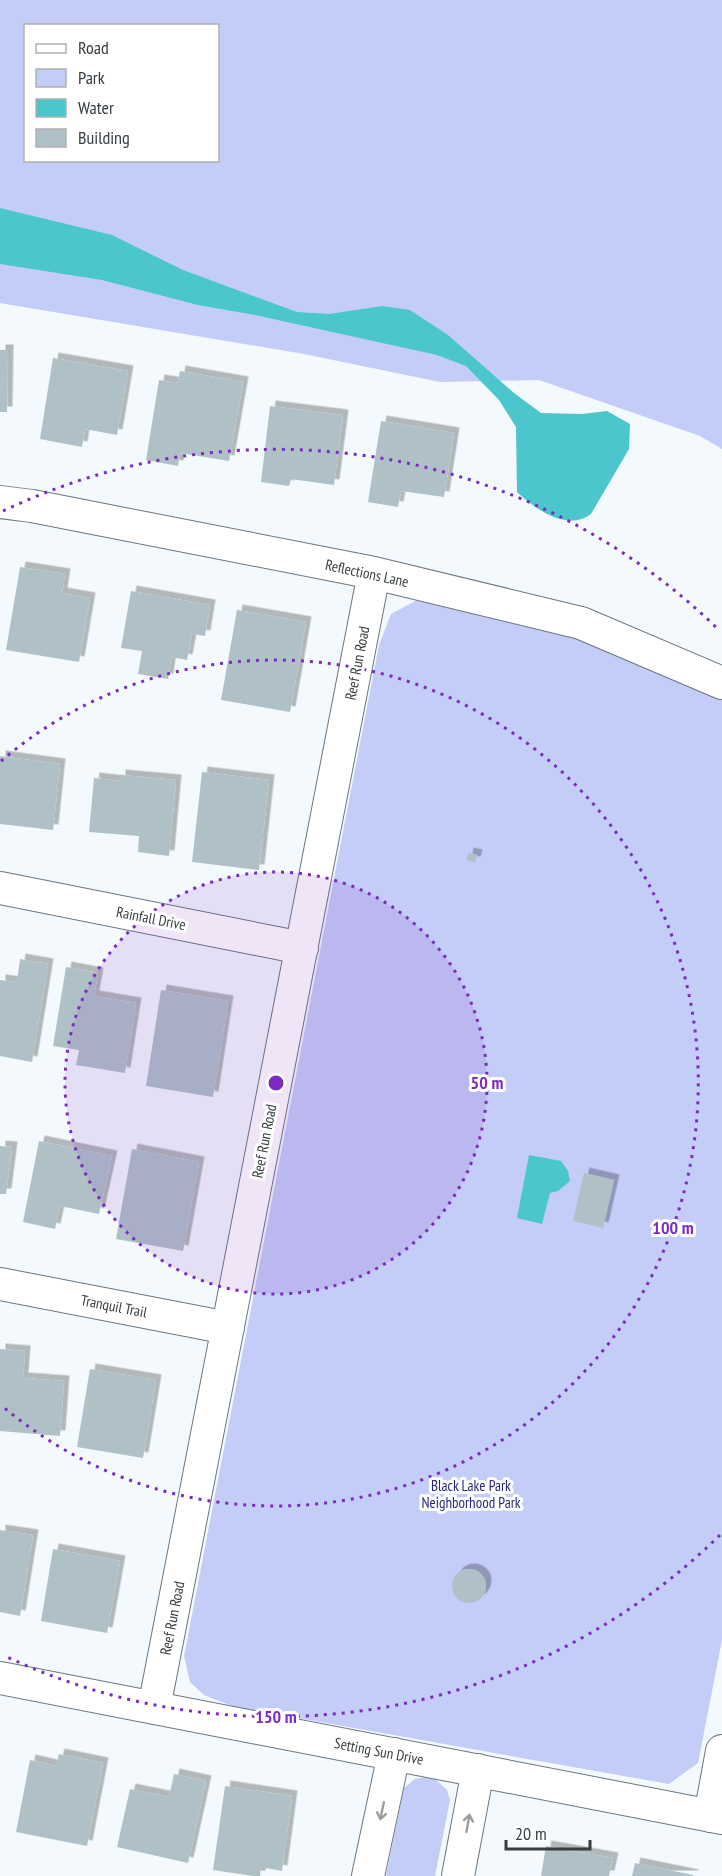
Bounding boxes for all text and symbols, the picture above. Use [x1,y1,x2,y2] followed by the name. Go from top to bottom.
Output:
[24,24,219,162] legend
[78,36,109,59] text: Road
[78,66,105,89] text: Park
[78,96,114,119] text: Water
[78,126,130,149] text: Building
[324,555,410,591] street label: Reflections Lane
[341,624,373,702] street label: Reef Run Road
[115,902,187,934] street label: Rainfall Drive
[471,1071,503,1094] text: 50 m
[266,1073,286,1093] centre of rings
[248,1102,280,1180] street label: Reef Run Road
[652,1216,694,1239] text: 100 m
[79,1290,149,1322] street label: Tranquil Trail
[421,1476,521,1512] park label: Black Lake Park Neighborhood Park
[156,1579,188,1657] street label: Reef Run Road
[255,1705,297,1728] text: 150 m
[333,1733,425,1769] street label: Setting Sun Drive
[375,1802,387,1821] one-way arrow
[506,1813,590,1851] scale bar
[463,1814,474,1833] one-way arrow
[515,1822,547,1845] text: 20 m

